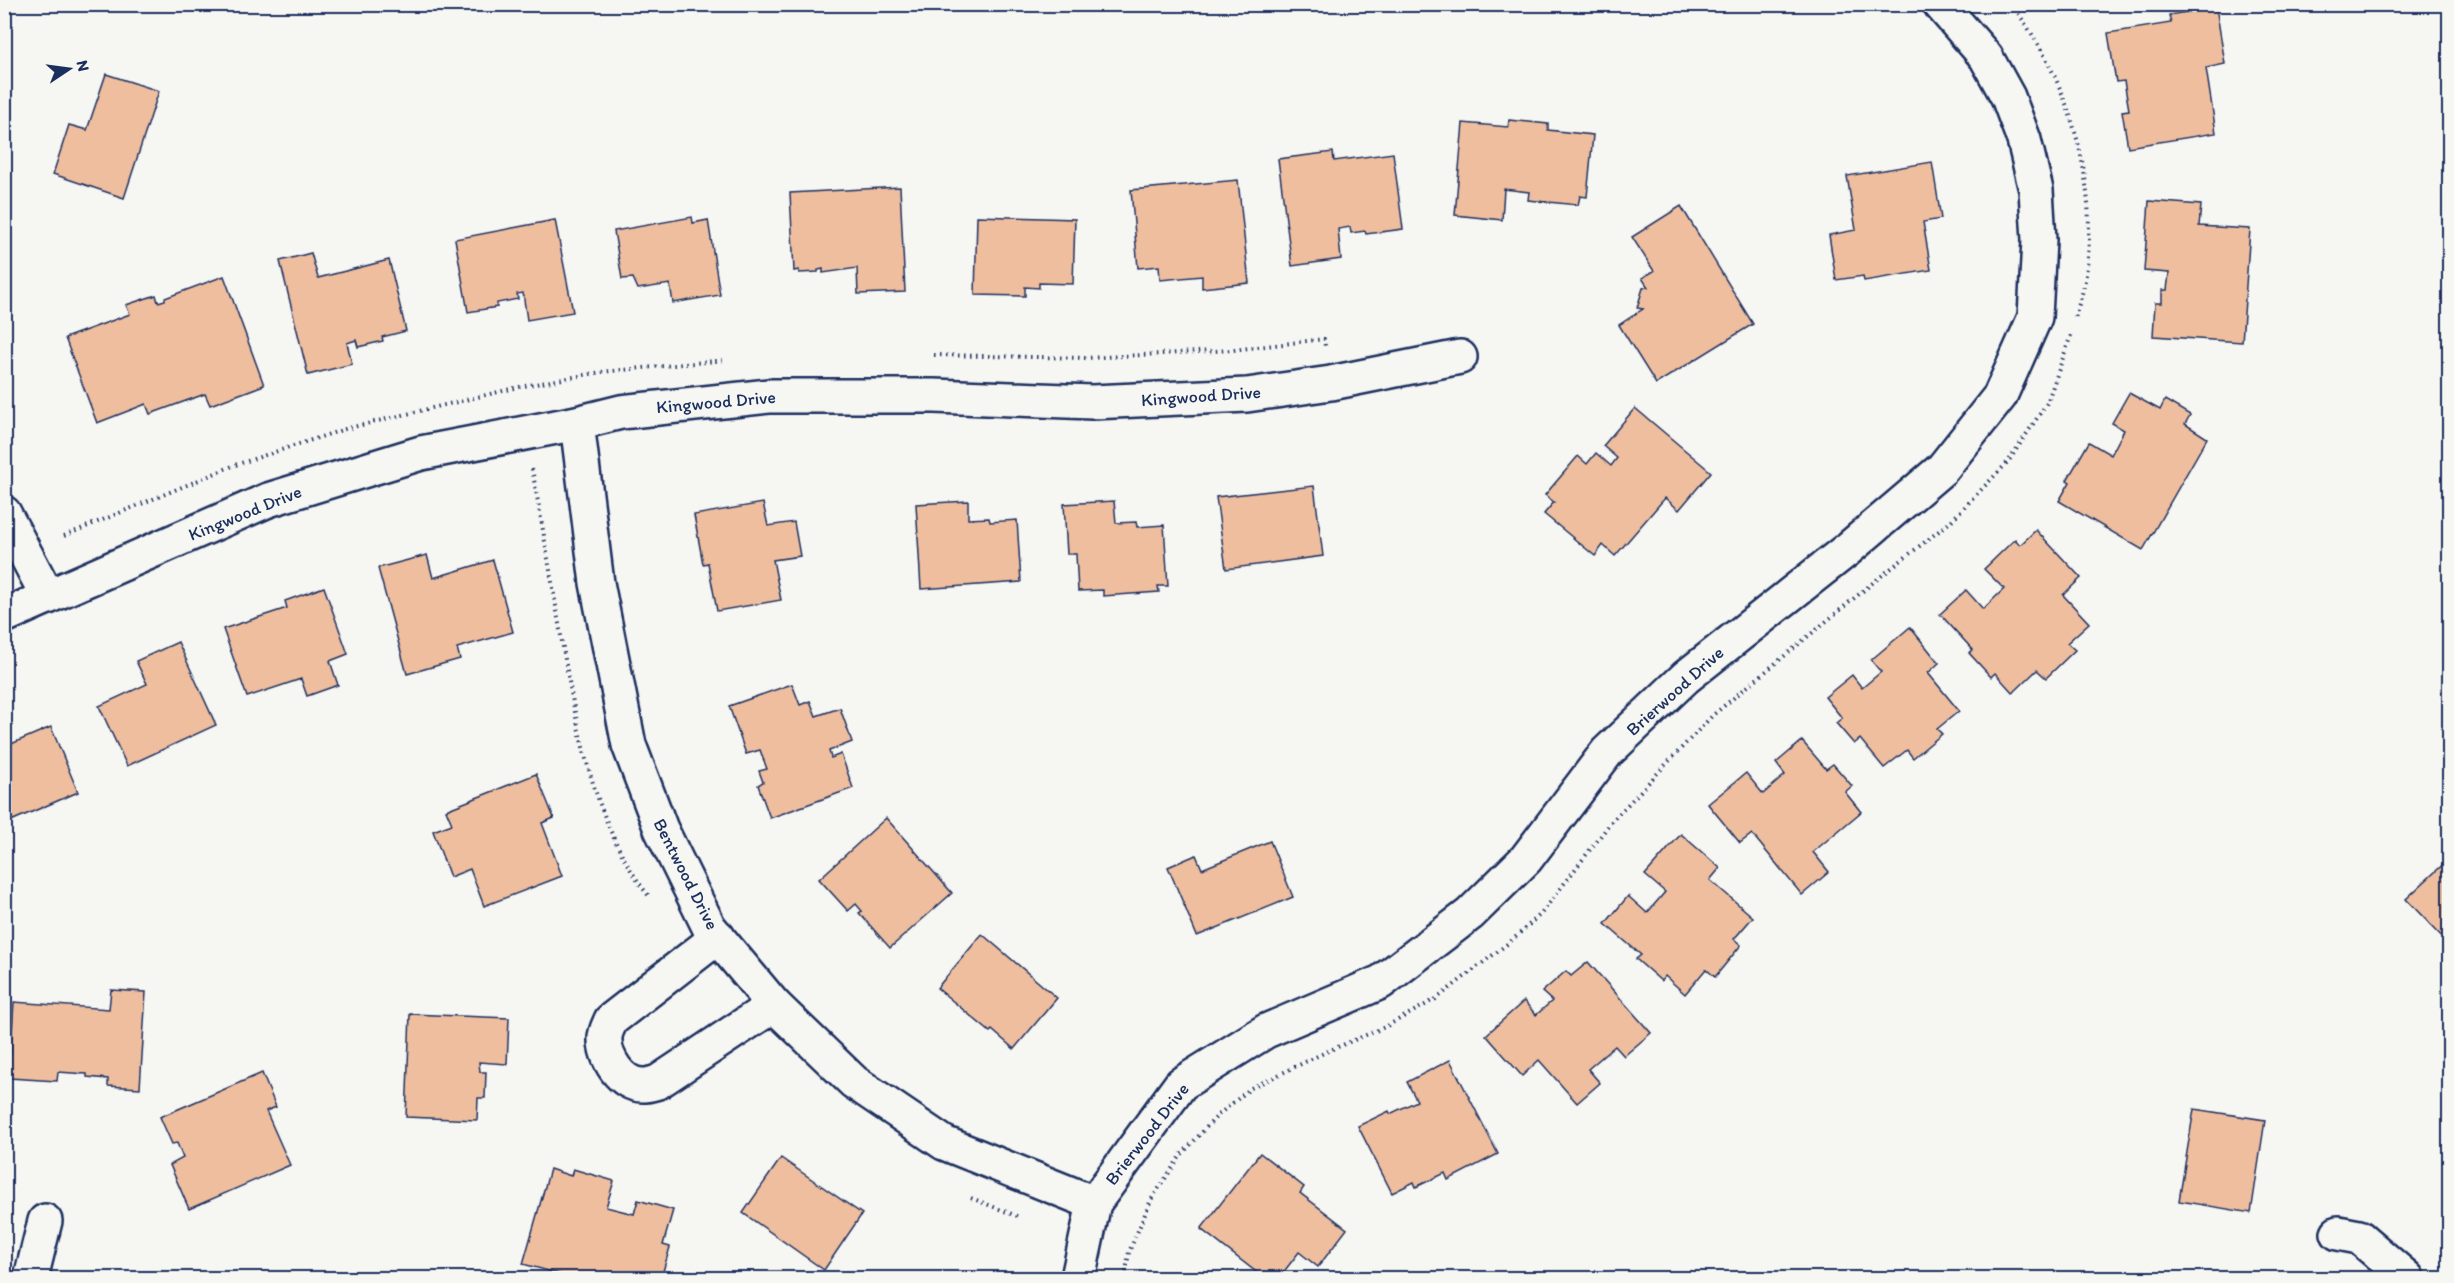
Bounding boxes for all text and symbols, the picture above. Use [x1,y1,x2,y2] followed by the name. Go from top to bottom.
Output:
[39,39,99,99] north arrow
[73,58,94,73] text: N
[1140,381,1262,411] street label: Kingwood Drive
[655,386,777,418] street label: Kingwood Drive
[185,480,305,546] street label: Kingwood Drive
[1622,641,1728,741] street label: Brierwood Drive
[649,815,723,933] street label: Bentwood Drive
[1100,1079,1194,1189] street label: Brierwood Drive

